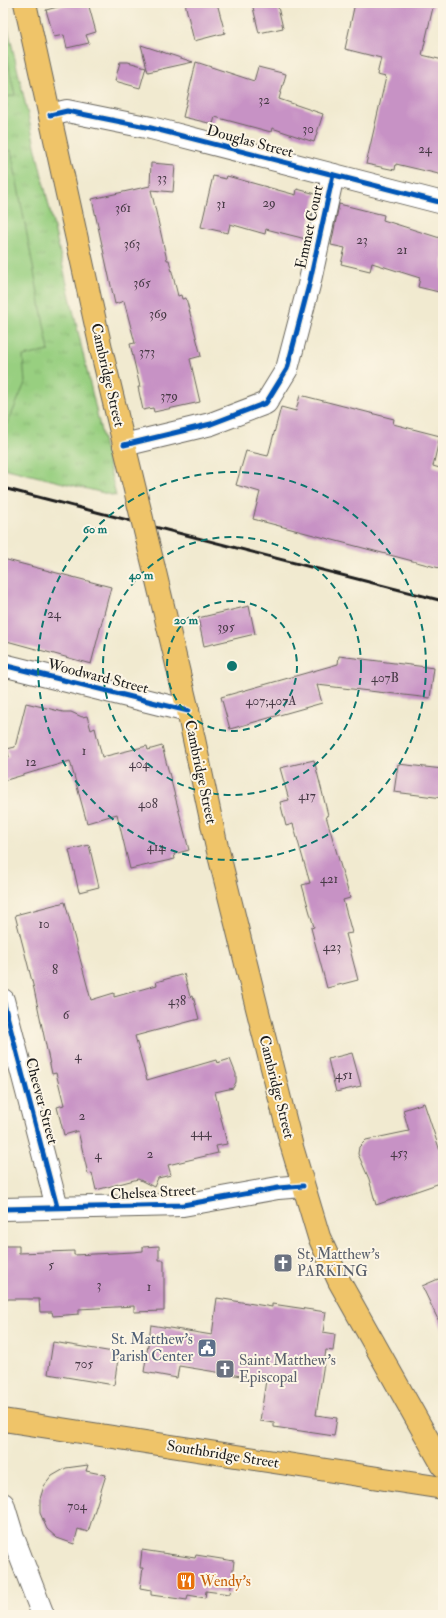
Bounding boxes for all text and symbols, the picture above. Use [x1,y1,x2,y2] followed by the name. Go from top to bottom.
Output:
[258,92,270,108] house number: 32
[204,121,295,162] street label: Douglas Street
[302,121,314,137] house number: 30
[418,141,433,157] house number: 24
[157,170,167,186] house number: 33
[291,184,328,271] street label: Emmet Court
[262,195,276,211] house number: 29
[216,196,226,212] house number: 31
[115,200,131,216] house number: 361
[356,232,368,248] house number: 23
[124,236,140,252] house number: 363
[396,242,408,258] house number: 21
[133,275,151,291] house number: 365
[149,306,167,322] house number: 369
[86,321,129,429] street label: Cambridge Street
[139,344,155,360] house number: 373
[160,388,178,404] house number: 379
[83,522,108,537] text: 60 m
[128,568,154,583] text: 40 m
[47,606,62,622] house number: 24
[174,613,199,628] text: 20 m
[217,619,235,635] house number: 395
[45,655,150,698] street label: Woodward Street
[225,659,239,673] centre of rings
[371,670,399,686] house number: 407B
[246,693,297,709] house number: 407;407A
[180,718,221,826] street label: Cambridge Street
[82,743,87,759] house number: 1
[25,754,37,770] house number: 12
[129,756,150,772] house number: 404
[298,788,316,804] house number: 417
[138,796,158,812] house number: 408
[147,839,166,855] house number: 414
[320,871,338,887] house number: 421
[38,916,50,932] house number: 10
[323,939,341,955] house number: 423
[52,962,58,978] house number: 8
[168,993,186,1009] house number: 438
[63,1007,71,1023] house number: 6
[254,1033,299,1141] street label: Cambridge Street
[74,1048,82,1064] house number: 4
[21,1056,62,1147] street label: Cheever Street
[335,1067,353,1083] house number: 451
[79,1108,86,1124] house number: 2
[190,1125,213,1141] house number: 444
[390,1145,408,1161] house number: 453
[147,1146,154,1162] house number: 2
[94,1147,102,1163] house number: 4
[110,1181,197,1204] street label: Chelsea Street
[297,1245,380,1281] place label: St, Matthew's PARKING
[272,1252,294,1274] church icon: St, Matthew's PARKING
[48,1257,54,1273] house number: 5
[97,1277,102,1293] house number: 3
[147,1279,152,1295] house number: 1
[111,1330,193,1366] place label: St. Matthew's Parish Center
[196,1337,218,1359] public building icon: St. Matthew's Parish Center
[239,1351,336,1388] place label: Saint Matthew's Episcopal
[75,1356,93,1372] house number: 705
[214,1358,236,1380] church icon: Saint Matthew's Episcopal
[166,1436,280,1473] street label: Southbridge Street
[67,1498,88,1514] house number: 704
[175,1570,197,1592] restaurant icon: Wendy's
[199,1572,251,1591] place label: Wendy's

